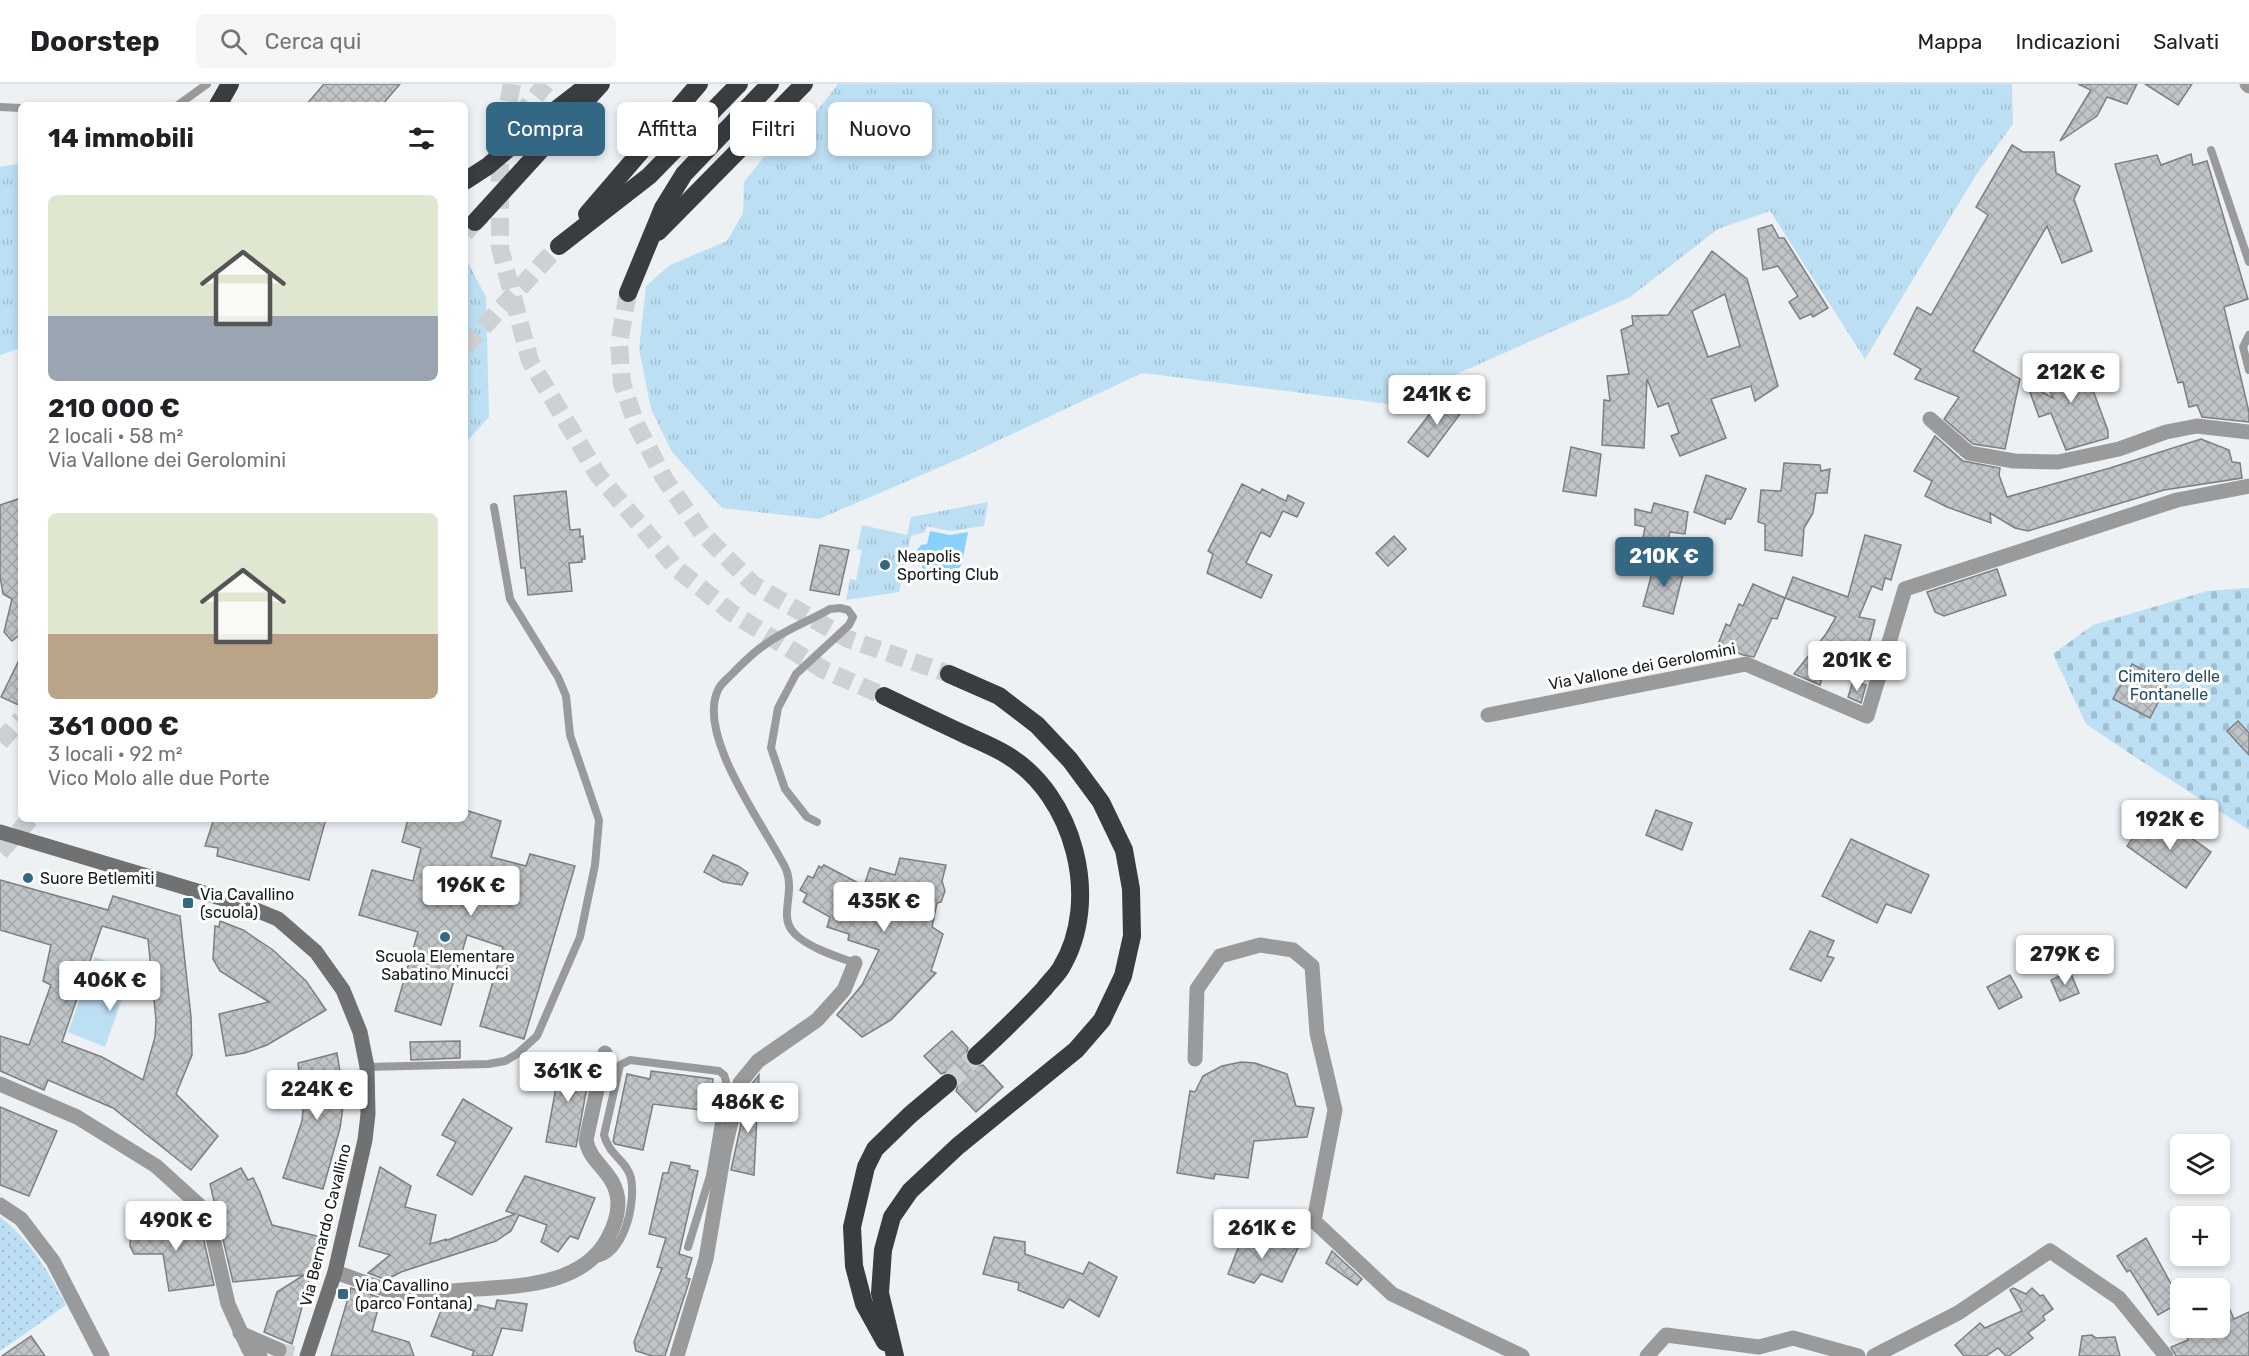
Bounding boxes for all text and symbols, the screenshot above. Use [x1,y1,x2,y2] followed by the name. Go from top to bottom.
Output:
[196,14,616,68] search box
[30,25,160,58] text: Doorstep
[217,25,250,58] icon: search
[265,28,361,55] text: Cerca qui
[1917,29,1982,54] text: Mappa
[2015,29,2120,54] text: Indicazioni
[2153,29,2219,54] text: Salvati
[486,102,605,156] chip: Compra
[617,102,718,156] chip: Affitta
[730,102,816,156] chip: Filtri
[828,102,932,156] chip: Nuovo
[405,122,438,155] icon: filters
[48,123,194,154] text: 14 immobili
[189,234,297,342] icon: home
[2022,353,2120,404] pin: 212K €
[2036,360,2106,384] text: 212K €
[1388,375,1486,426] pin: 241K €
[1402,382,1472,406] text: 241K €
[48,393,180,424] text: 210 000 €
[48,424,183,448] text: 2 locali · 58 m²
[48,448,286,472] text: Via Vallone dei Gerolomini
[1615,537,1713,588] pin: 210K €
[1629,544,1699,568] text: 210K €
[897,547,999,584] place label: Neapolis Sporting Club
[189,552,297,660] icon: home
[878,558,892,572] marker: Neapolis Sporting Club
[1547,639,1737,694] street label: Via Vallone dei Gerolomini
[1808,641,1906,692] pin: 201K €
[1822,648,1892,672] text: 201K €
[2118,667,2220,704] park label: Cimitero delle Fontanelle
[48,711,179,742] text: 361 000 €
[48,742,183,766] text: 3 locali · 92 m²
[48,766,270,790] text: Vico Molo alle due Porte
[2121,800,2219,851] pin: 192K €
[2136,807,2204,831] text: 192K €
[422,866,520,917] pin: 196K €
[40,869,155,888] place label: Suore Betlemiti
[21,871,35,885] marker: Suore Betlemiti
[437,873,505,897] text: 196K €
[835,882,933,933] pin: 435K €
[200,885,294,922] place label: Via Cavallino (scuola)
[848,889,920,913] text: 435K €
[181,896,195,910] marker: Via Cavallino (scuola)
[438,930,452,944] marker: Scuola Elementare Sabatino Minucci
[2016,935,2114,986] pin: 279K €
[2030,942,2100,966] text: 279K €
[375,947,515,984] place label: Scuola Elementare Sabatino Minucci
[61,961,159,1012] pin: 406K €
[73,968,147,992] text: 406K €
[519,1052,617,1103] pin: 361K €
[534,1059,602,1083] text: 361K €
[268,1070,366,1121] pin: 224K €
[281,1077,353,1101] text: 224K €
[699,1083,797,1134] pin: 486K €
[711,1090,785,1114] text: 486K €
[2170,1134,2230,1338] map controls
[2170,1134,2230,1194] button: layers
[296,1142,355,1308] street label: Via Bernardo Cavallino
[127,1201,225,1252] pin: 490K €
[2170,1206,2230,1266] button: +
[139,1208,213,1232] text: 490K €
[1213,1209,1311,1260] pin: 261K €
[1228,1216,1296,1240] text: 261K €
[355,1276,473,1313] place label: Via Cavallino (parco Fontana)
[2170,1278,2230,1338] button: −
[336,1287,350,1301] marker: Via Cavallino (parco Fontana)

